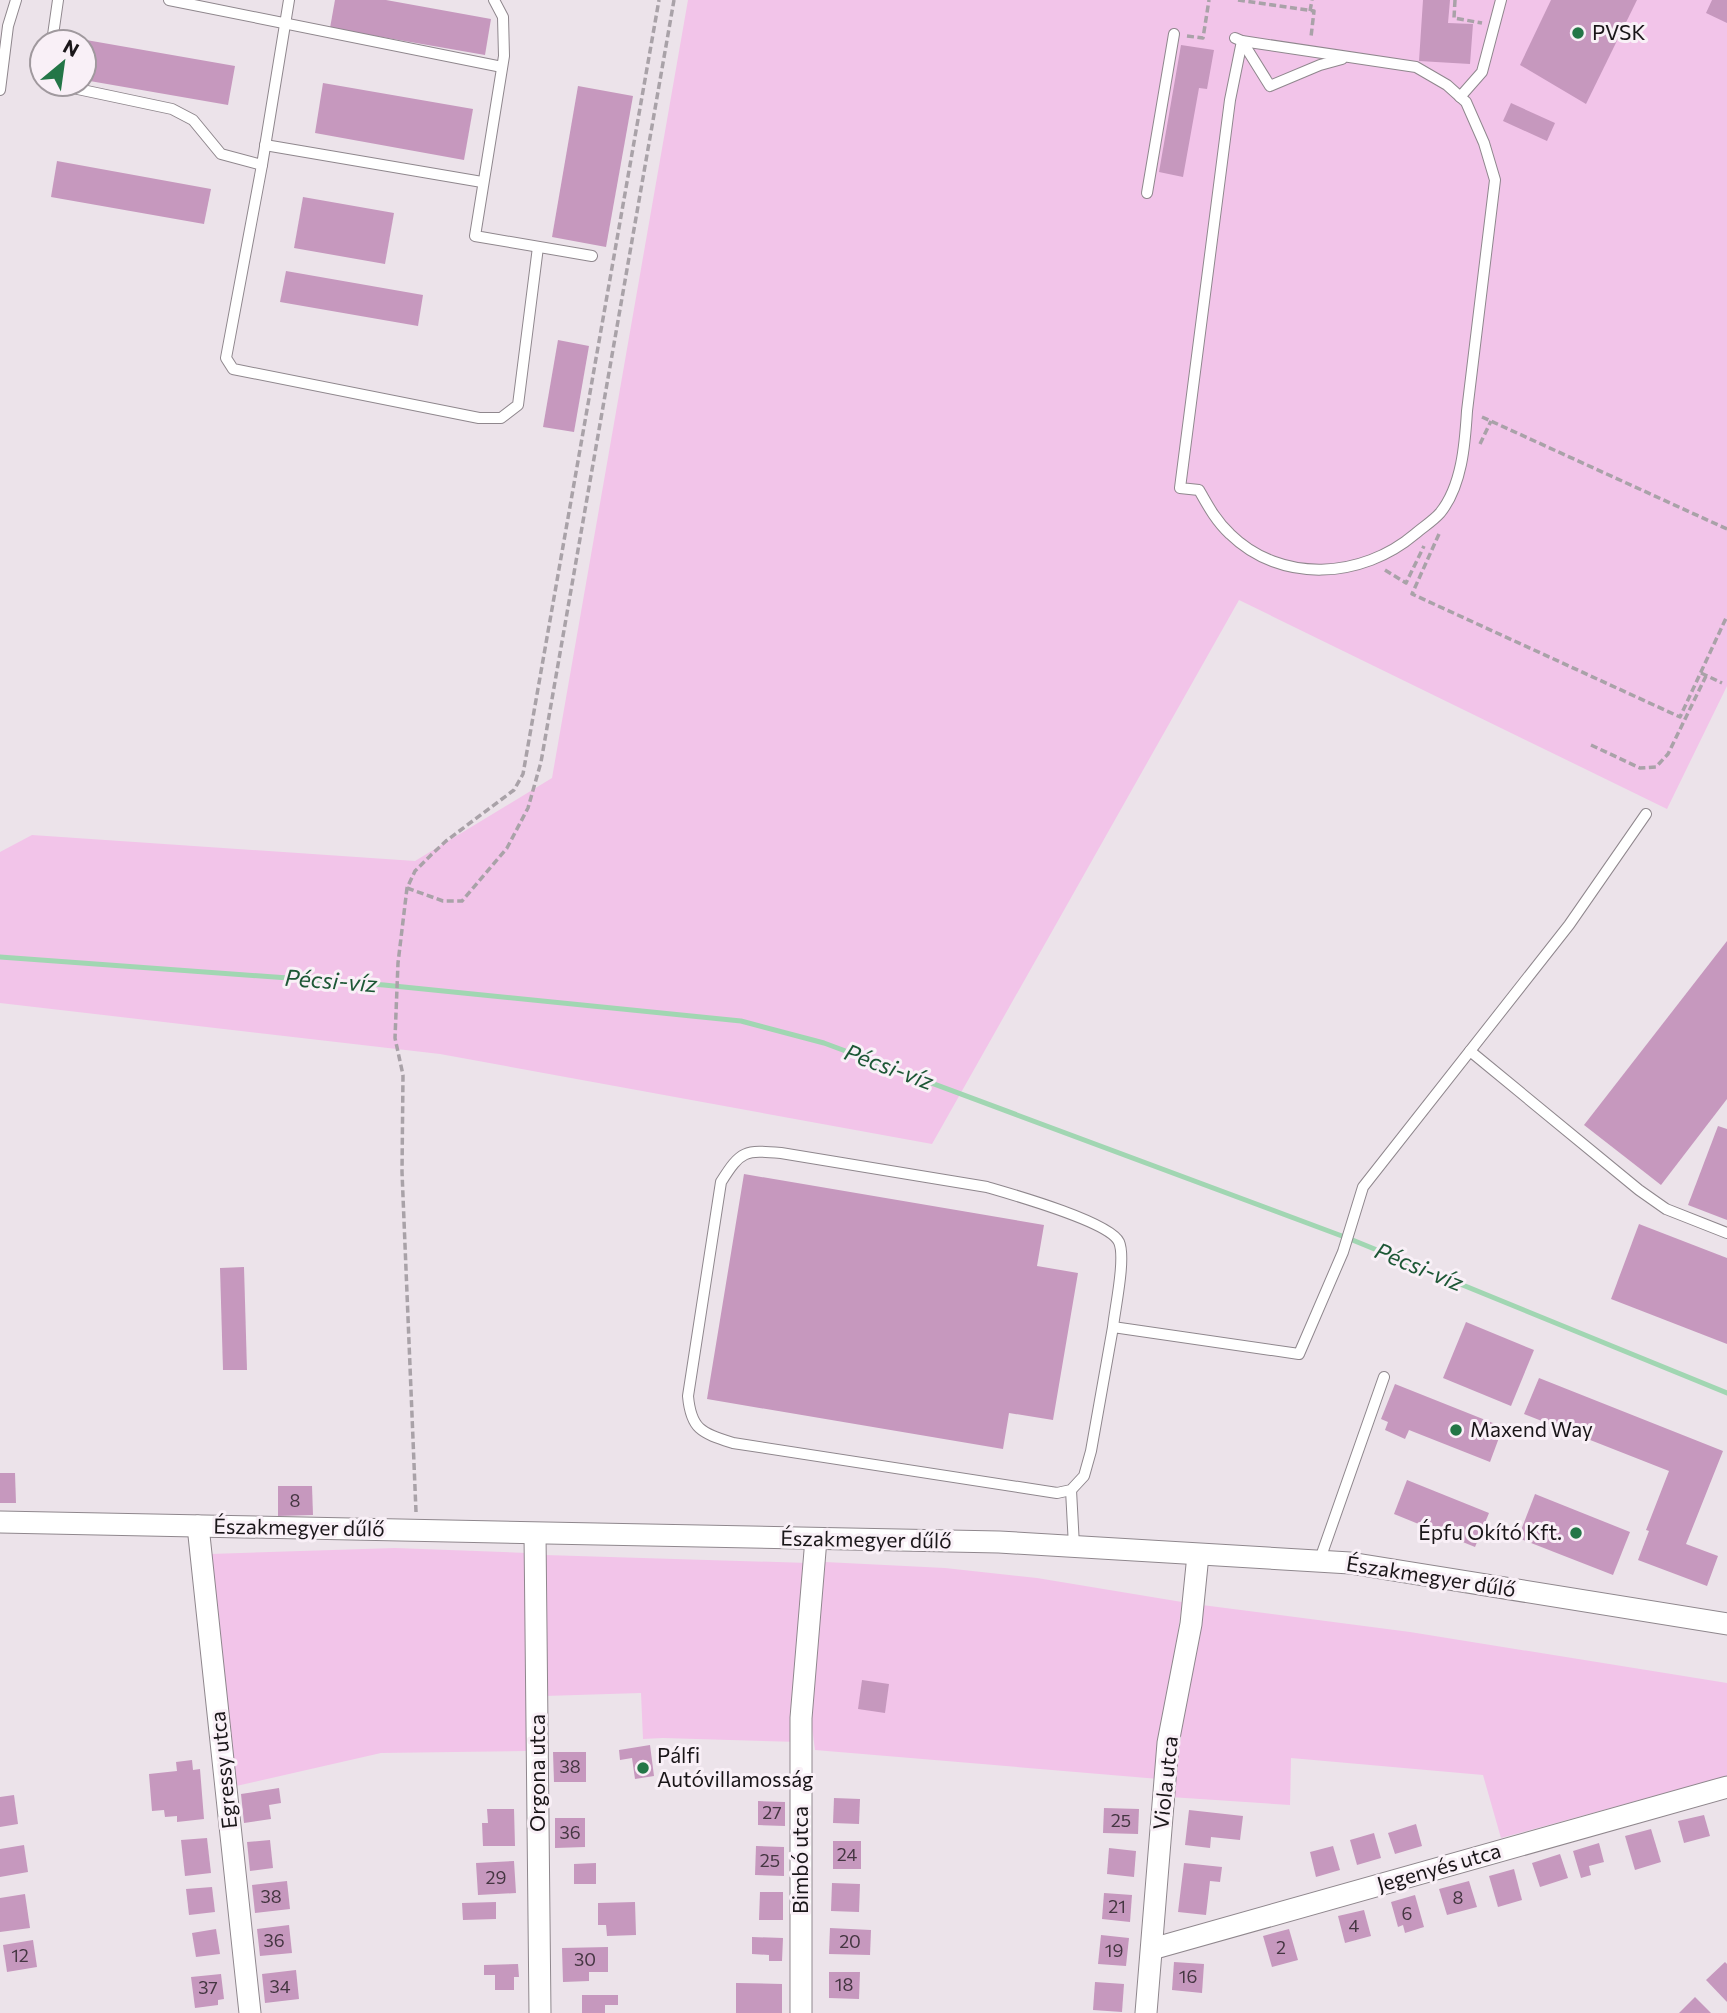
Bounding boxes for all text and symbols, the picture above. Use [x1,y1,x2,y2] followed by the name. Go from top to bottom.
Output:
[1592,19,1646,44] place label: PVSK
[1570,25,1586,41] marker: PVSK
[28,28,98,98] north arrow
[60,34,83,61] text: N
[284,963,379,997] water label: Pécsi-víz
[841,1037,938,1095] water label: Pécsi-víz
[1371,1236,1468,1297] water label: Pécsi-víz
[1470,1416,1593,1441] place label: Maxend Way
[1448,1422,1464,1438] marker: Maxend Way
[290,1489,301,1511] house number: 8
[213,1513,385,1540] street label: Északmegyer dűlő
[1418,1519,1562,1544] place label: Épfu Okító Kft.
[780,1525,952,1552] street label: Északmegyer dűlő
[1568,1525,1584,1541] marker: Épfu Okító Kft.
[1345,1550,1518,1601] street label: Északmegyer dűlő
[204,1710,241,1830] street label: Egressy utca
[524,1714,549,1832] street label: Orgona utca
[1147,1735,1182,1831] street label: Viola utca
[657,1742,813,1791] place label: Pálfi Autóvillamosság
[559,1755,581,1777] house number: 38
[635,1760,651,1776] marker: Pálfi Autóvillamosság
[762,1801,782,1823] house number: 27
[787,1806,812,1914] street label: Bimbó utca
[1111,1809,1131,1831] house number: 25
[559,1821,581,1843] house number: 36
[1374,1837,1504,1896] street label: Jegenyés utca
[837,1843,857,1865] house number: 24
[760,1849,780,1871] house number: 25
[486,1866,506,1888] house number: 29
[260,1885,282,1907] house number: 38
[1453,1886,1464,1908] house number: 8
[1108,1895,1126,1917] house number: 21
[1402,1902,1412,1924] house number: 6
[1349,1914,1360,1936] house number: 4
[263,1929,285,1951] house number: 36
[839,1930,861,1952] house number: 20
[1276,1936,1286,1958] house number: 2
[1105,1939,1123,1961] house number: 19
[11,1944,29,1966] house number: 12
[574,1948,596,1970] house number: 30
[1179,1965,1197,1987] house number: 16
[835,1973,853,1995] house number: 18
[269,1975,291,1997] house number: 34
[198,1976,218,1998] house number: 37

